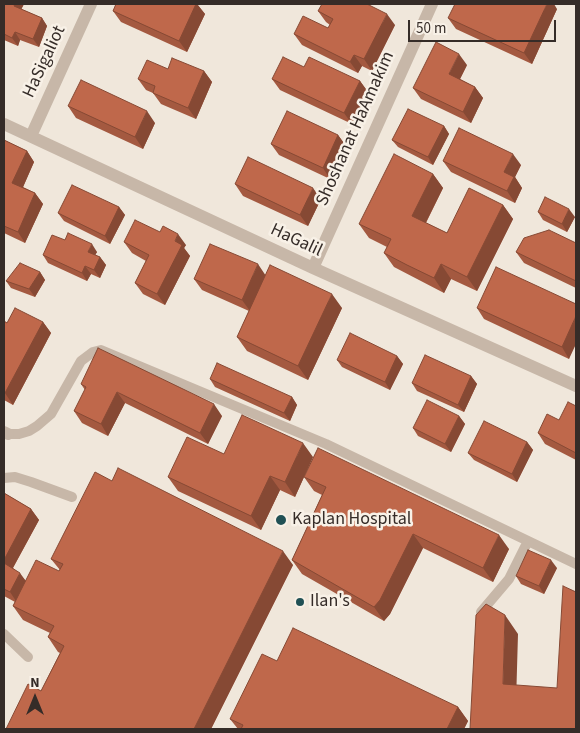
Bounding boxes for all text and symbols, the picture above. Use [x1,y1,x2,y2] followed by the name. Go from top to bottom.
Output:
[410,10,558,42] scale bar
[416,18,446,39] text: 50 m
[19,22,71,102] street label: HaSigaliot
[312,48,400,210] street label: Shoshanat HaAmakim
[267,220,325,262] street label: HaGalil
[292,509,411,531] place label: Kaplan Hospital
[274,513,288,527] marker: Kaplan Hospital
[310,591,350,613] place label: Ilan's
[294,596,306,608] marker: Ilan's
[10,673,60,723] north arrow
[30,673,40,693] text: N

